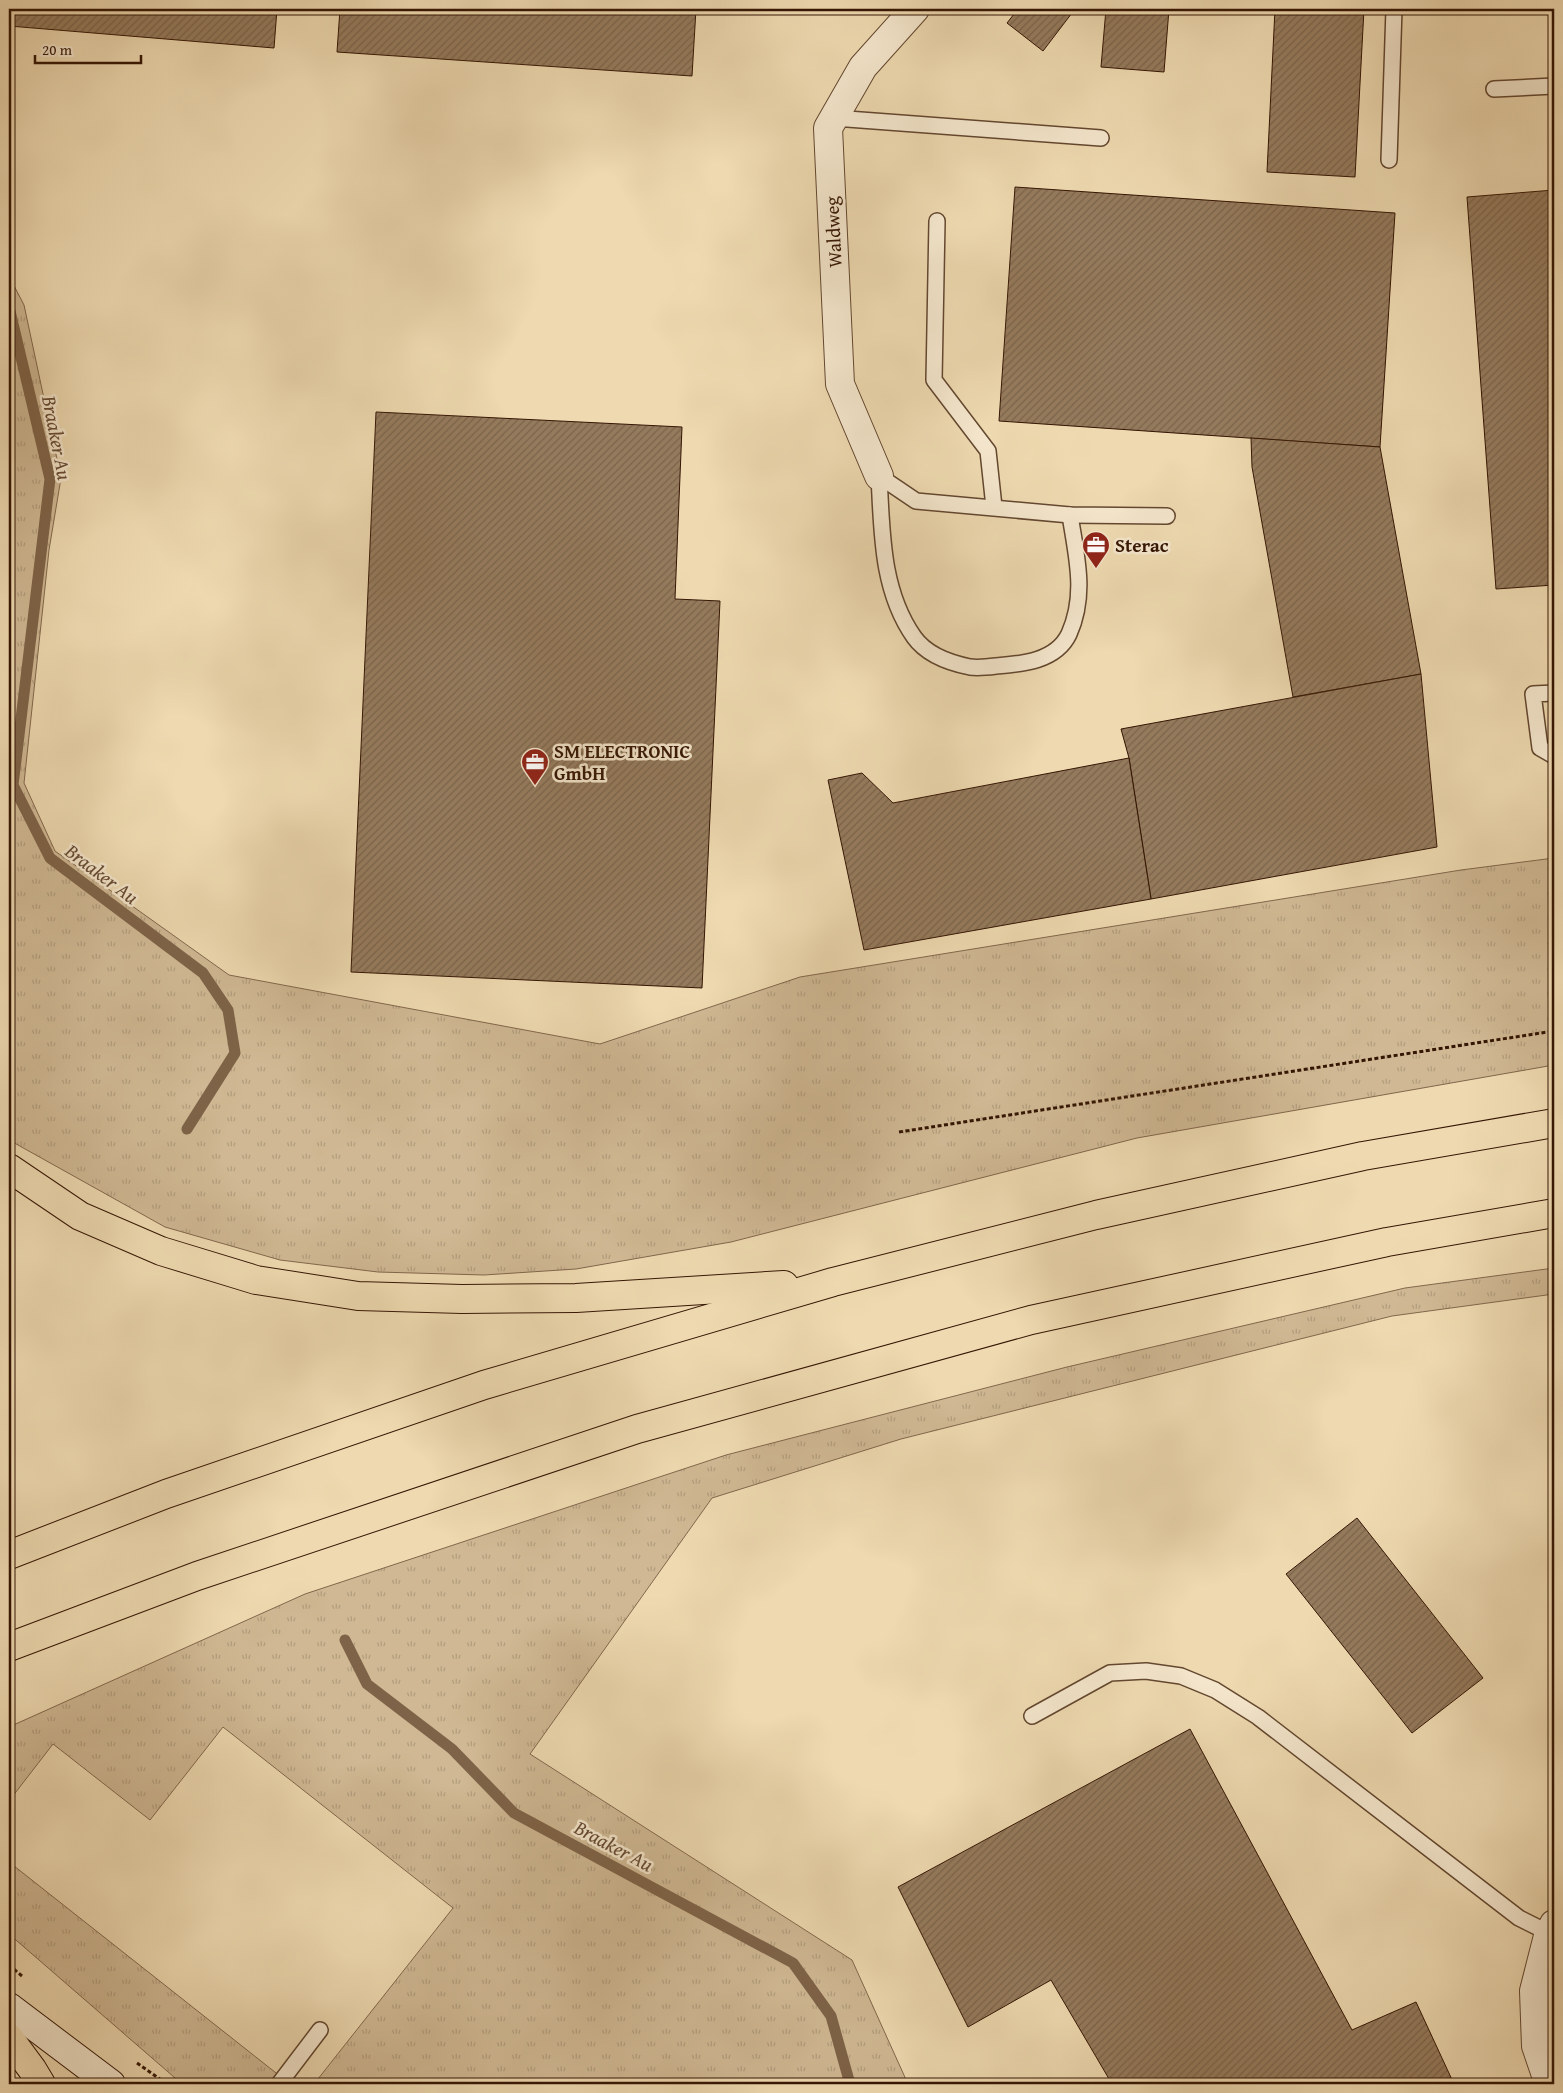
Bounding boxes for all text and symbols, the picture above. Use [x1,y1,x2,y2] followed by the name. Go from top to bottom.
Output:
[35,32,141,64] scale bar
[42,39,73,60] text: 20 m
[817,195,849,268] street label: Waldweg
[35,392,80,483] water label: Braaker Au
[1081,530,1111,569] office icon: Sterac
[1115,531,1169,559] place label: Sterac
[554,737,690,787] place label: SM ELECTRONIC GmbH
[520,747,550,786] office icon: SM ELECTRONIC GmbH
[59,836,145,911] water label: Braaker Au
[569,1812,659,1878] water label: Braaker Au

